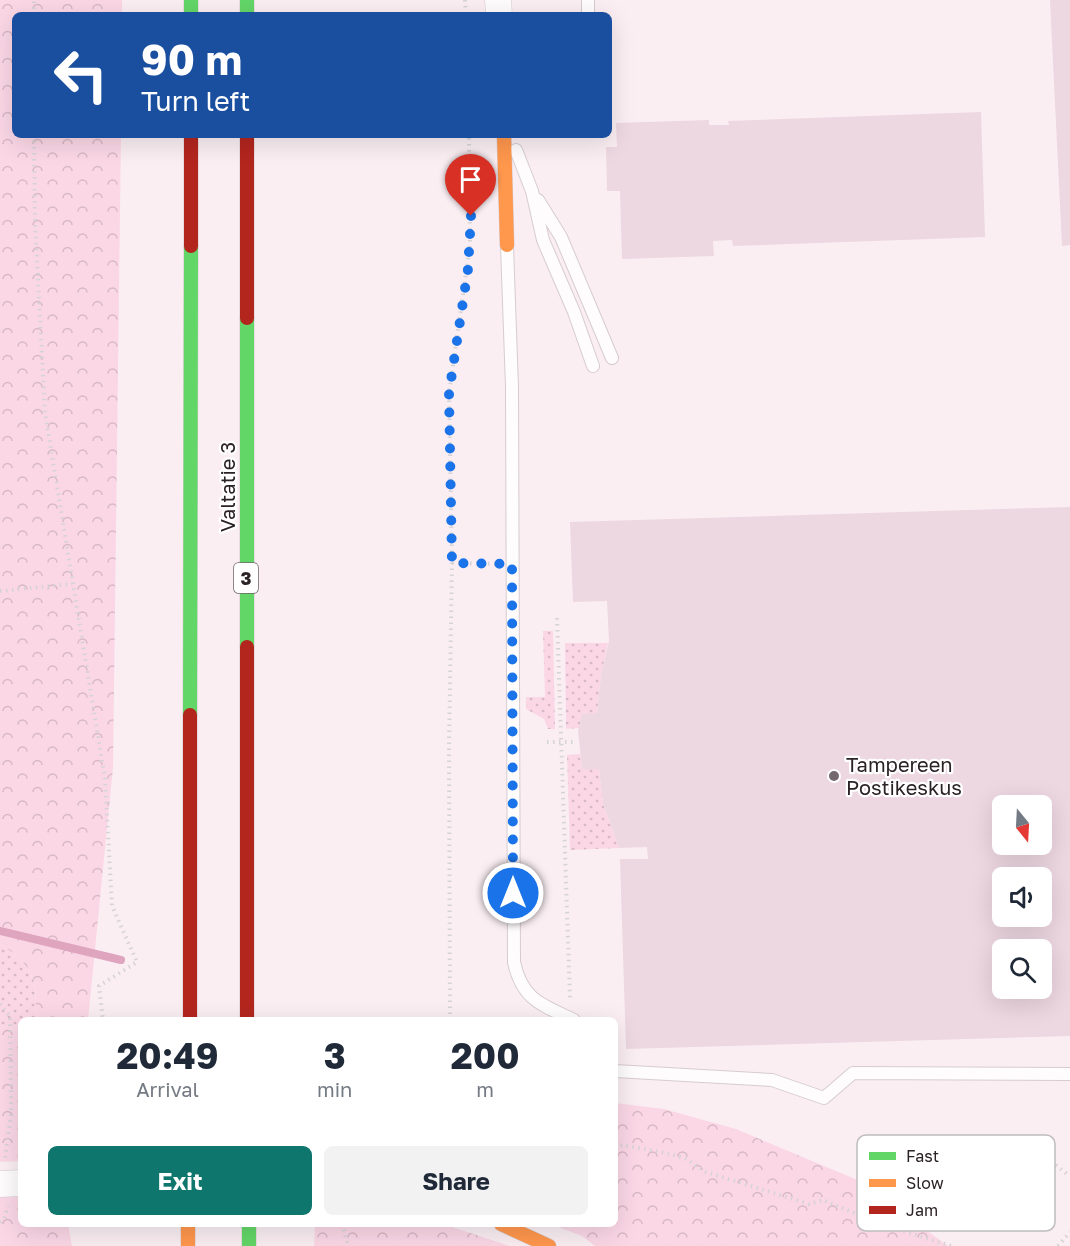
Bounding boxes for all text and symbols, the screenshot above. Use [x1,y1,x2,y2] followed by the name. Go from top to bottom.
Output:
[141,34,242,84] text: 90 m
[42,36,120,114] icon: left
[141,85,250,117] text: Turn left
[445,154,496,216] pin
[454,163,487,196] icon: arrive
[215,442,239,532] street label: Valtatie 3
[234,563,258,593] road number: 3
[846,752,962,799] place label: Tampereen Postikeskus
[827,769,841,783] marker: Tampereen Postikeskus
[992,795,1052,855] north arrow
[992,795,1052,999] map controls
[481,861,545,925] position arrow
[992,867,1052,927] button: sound
[992,939,1052,999] button: search
[116,1034,219,1077] text: 20:49
[324,1034,346,1077] text: 3
[451,1034,520,1077] text: 200
[136,1077,199,1101] text: Arrival
[317,1077,352,1101] text: min
[476,1077,494,1101] text: m
[857,1135,1055,1231] legend
[48,1146,312,1215] button: Exit
[324,1146,588,1215] button: Share
[906,1146,939,1166] text: Fast
[906,1173,944,1193] text: Slow
[906,1200,938,1220] text: Jam

